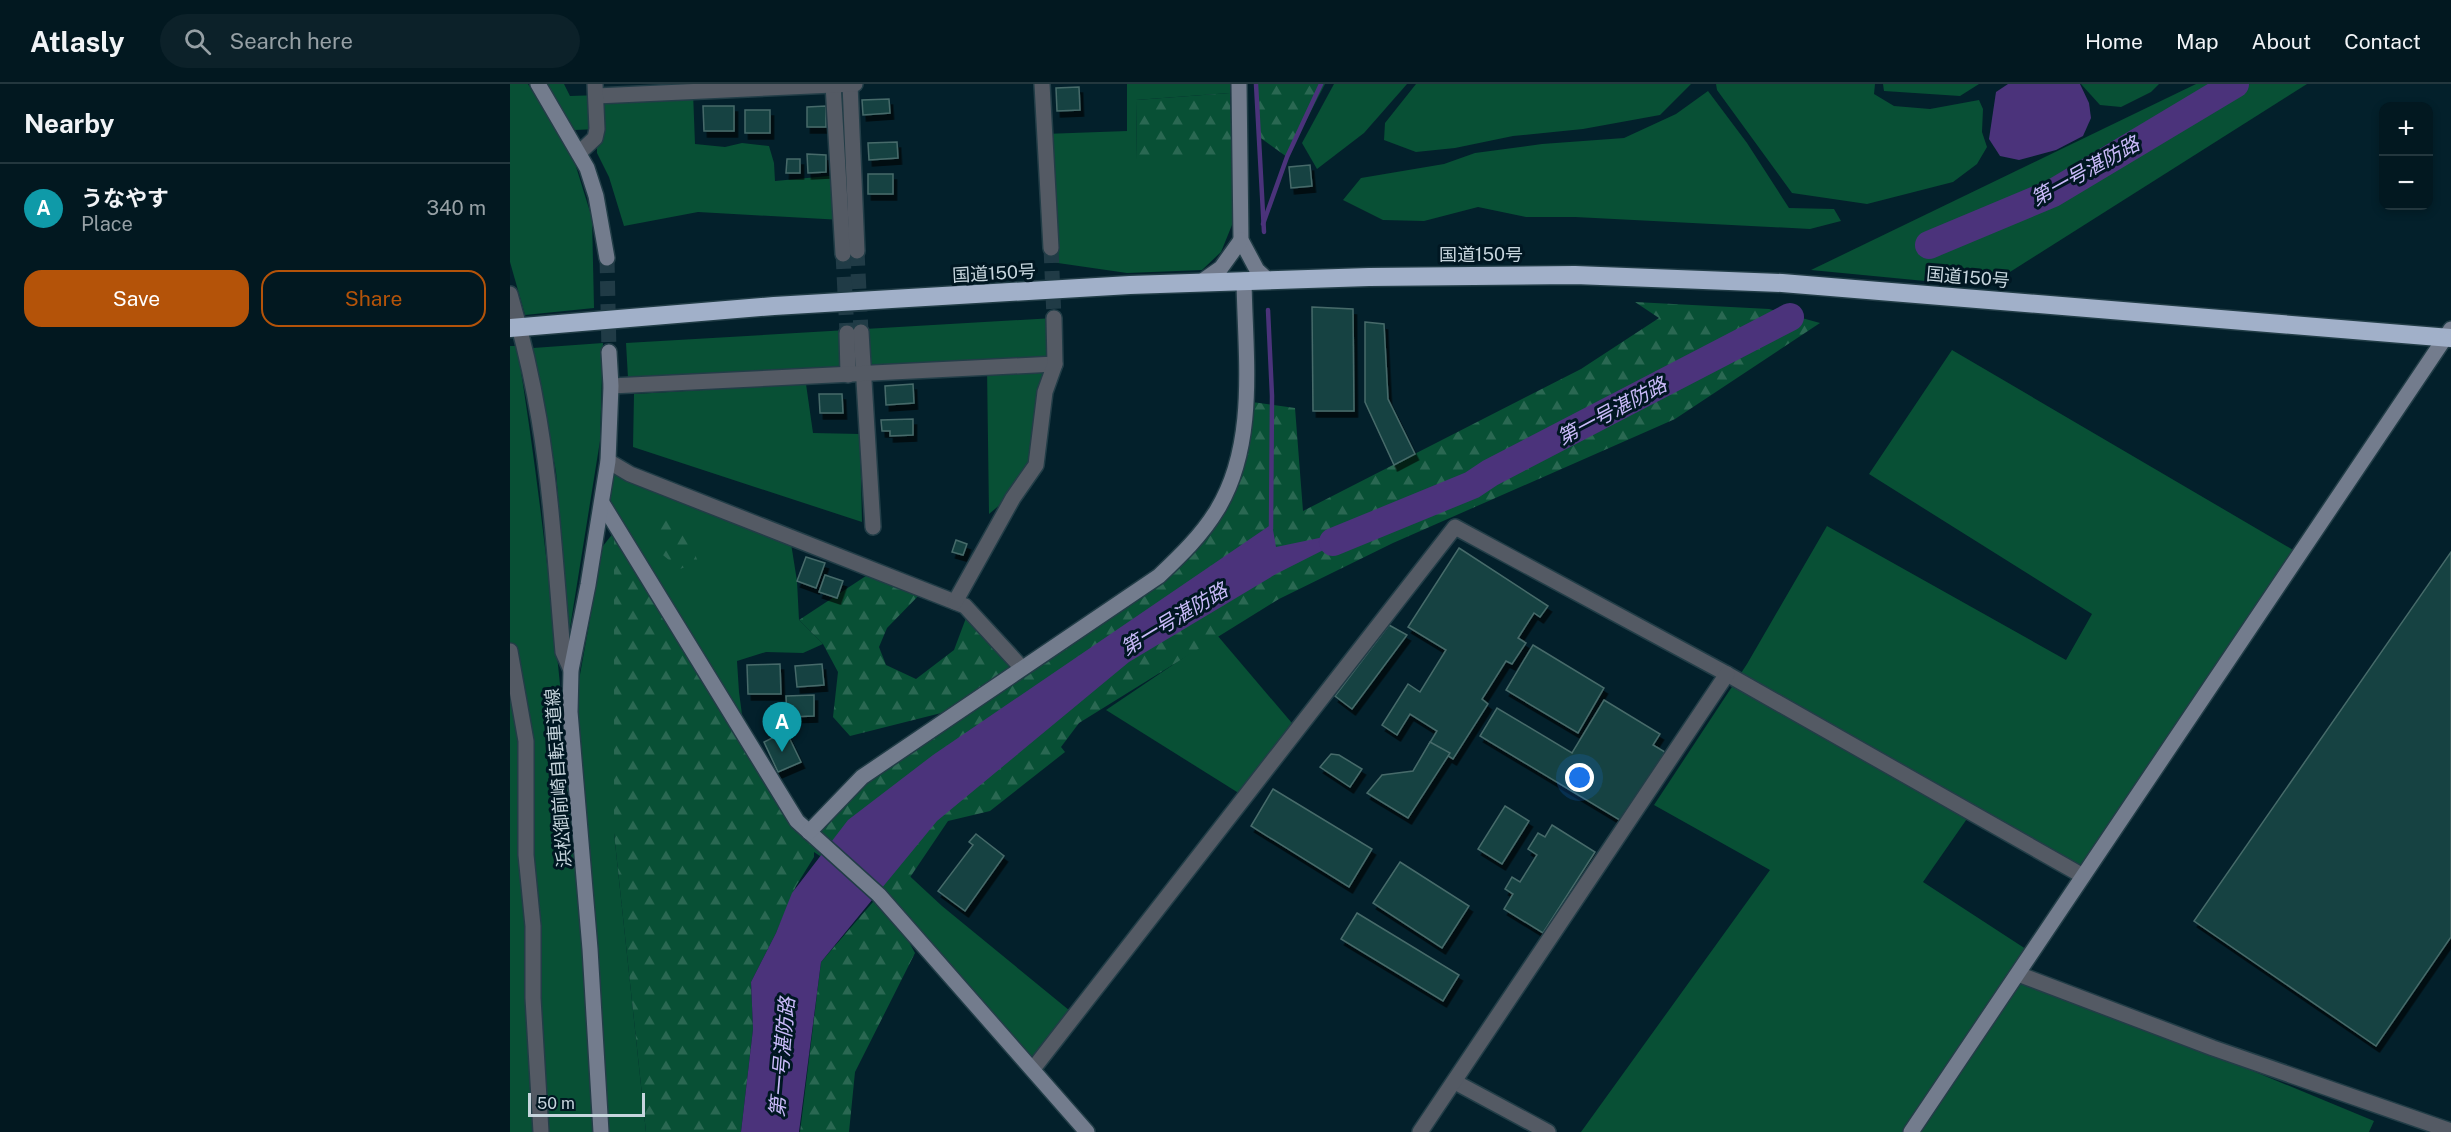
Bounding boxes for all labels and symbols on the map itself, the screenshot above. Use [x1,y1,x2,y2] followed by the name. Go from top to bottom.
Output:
[2027,130,2145,211] water label: 第一号湛防路
[1439,244,1523,265] street label: 国道150号
[952,260,1036,286] street label: 国道150号
[1925,263,2011,291] street label: 国道150号
[1553,371,1672,450] water label: 第一号湛防路
[1116,577,1233,660] water label: 第一号湛防路
[541,687,575,869] street label: 浜松御前崎自転車道線
[762,702,802,752] pin: A
[1565,763,1594,792] your location
[765,994,799,1118] water label: 第一号湛防路
[528,1090,645,1118] scale bar

